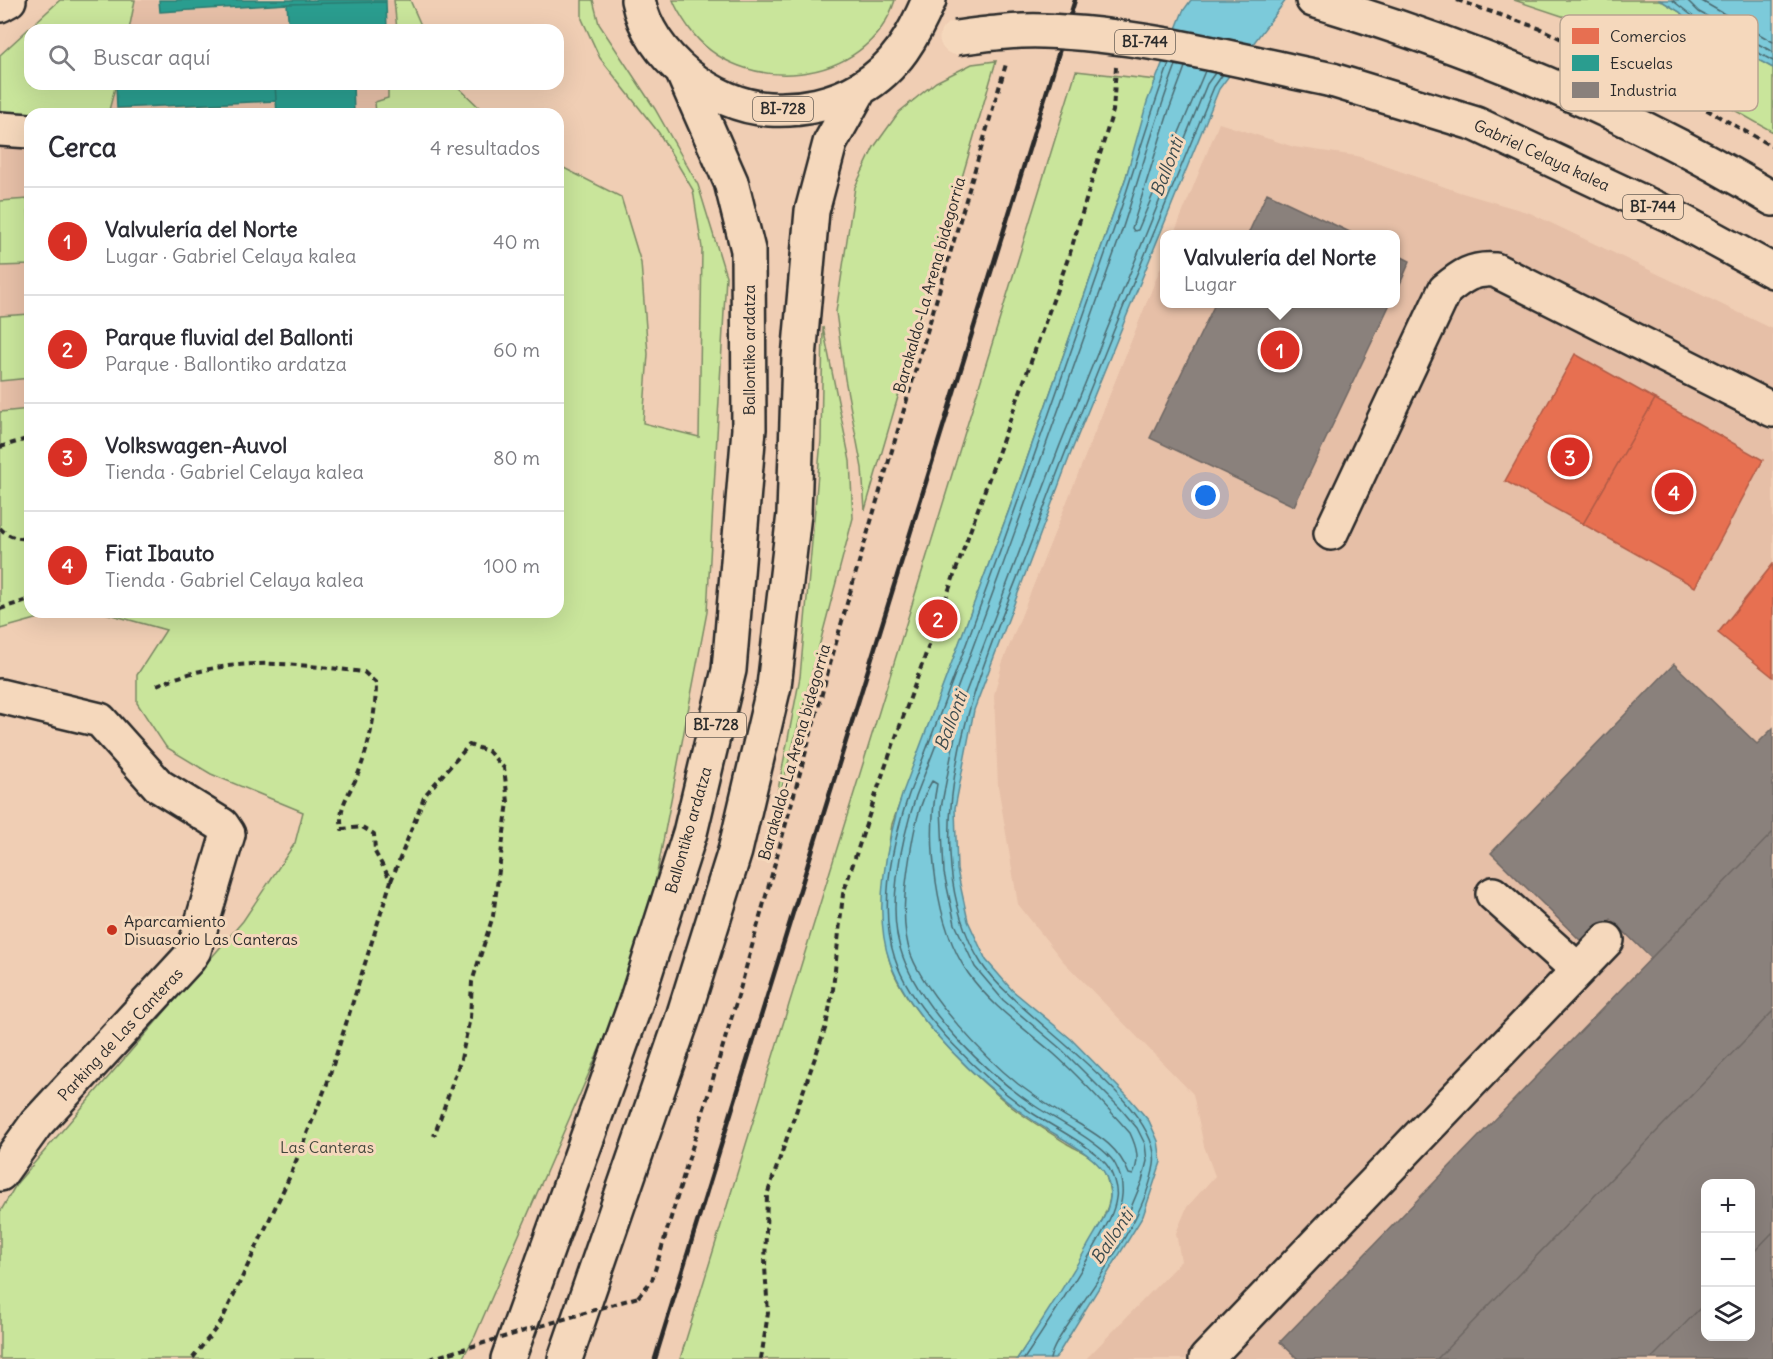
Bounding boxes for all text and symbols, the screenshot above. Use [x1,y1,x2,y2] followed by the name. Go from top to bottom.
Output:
[1560,15,1758,111] legend
[24,24,564,90] search box
[1610,26,1686,46] text: Comercios
[1115,30,1175,54] road number: BI-744
[45,41,78,74] icon: search
[93,43,210,71] text: Buscar aquí
[1610,53,1673,73] text: Escuelas
[1610,80,1677,100] text: Industria
[753,97,813,121] road number: BI-728
[1471,115,1613,195] street label: Gabriel Celaya kalea
[48,131,117,164] text: Cerca
[1145,133,1189,199] water label: Ballonti
[430,135,540,160] text: 4 resultados
[889,175,969,395] street label: Barakaldo-La Arena bidegorria
[1623,195,1683,219] road number: BI-744
[105,215,298,243] text: Valvulería del Norte
[64,229,71,254] text: 1
[493,229,540,254] text: 40 m
[1160,230,1400,308] popup
[105,243,356,268] text: Lugar · Gabriel Celaya kalea
[1184,243,1376,271] text: Valvulería del Norte
[1184,271,1237,296] text: Lugar
[739,285,759,415] street label: Ballontiko ardatza
[105,323,353,351] text: Parque fluvial del Ballonti
[1260,328,1300,372] pin: 1
[62,337,73,362] text: 2
[493,337,540,362] text: 60 m
[105,351,347,376] text: Parque · Ballontiko ardatza
[105,431,287,459] text: Volkswagen-Auvol
[1550,434,1590,480] pin: 3
[62,445,73,470] text: 3
[493,445,540,470] text: 80 m
[105,459,364,484] text: Tienda · Gabriel Celaya kalea
[1654,470,1694,514] pin: 4
[1191,481,1220,510] your location
[105,539,214,567] text: Fiat Ibauto
[62,553,73,578] text: 4
[483,553,540,578] text: 100 m
[105,567,364,592] text: Tienda · Gabriel Celaya kalea
[918,596,958,642] pin: 2
[754,642,834,862] street label: Barakaldo-La Arena bidegorria
[929,687,973,753] water label: Ballonti
[686,713,746,737] road number: BI-728
[660,764,716,896] street label: Ballontiko ardatza
[124,911,298,949] place label: Aparcamiento Disuasorio Las Canteras
[105,923,119,937] marker: Aparcamiento Disuasorio Las Canteras
[53,963,187,1105] street label: Parking de Las Canteras
[280,1137,374,1157] park label: Las Canteras
[1701,1179,1755,1341] map controls
[1701,1179,1755,1233] button: +
[1085,1204,1139,1268] water label: Ballonti
[1701,1233,1755,1287] button: −
[1701,1287,1755,1341] button: layers

